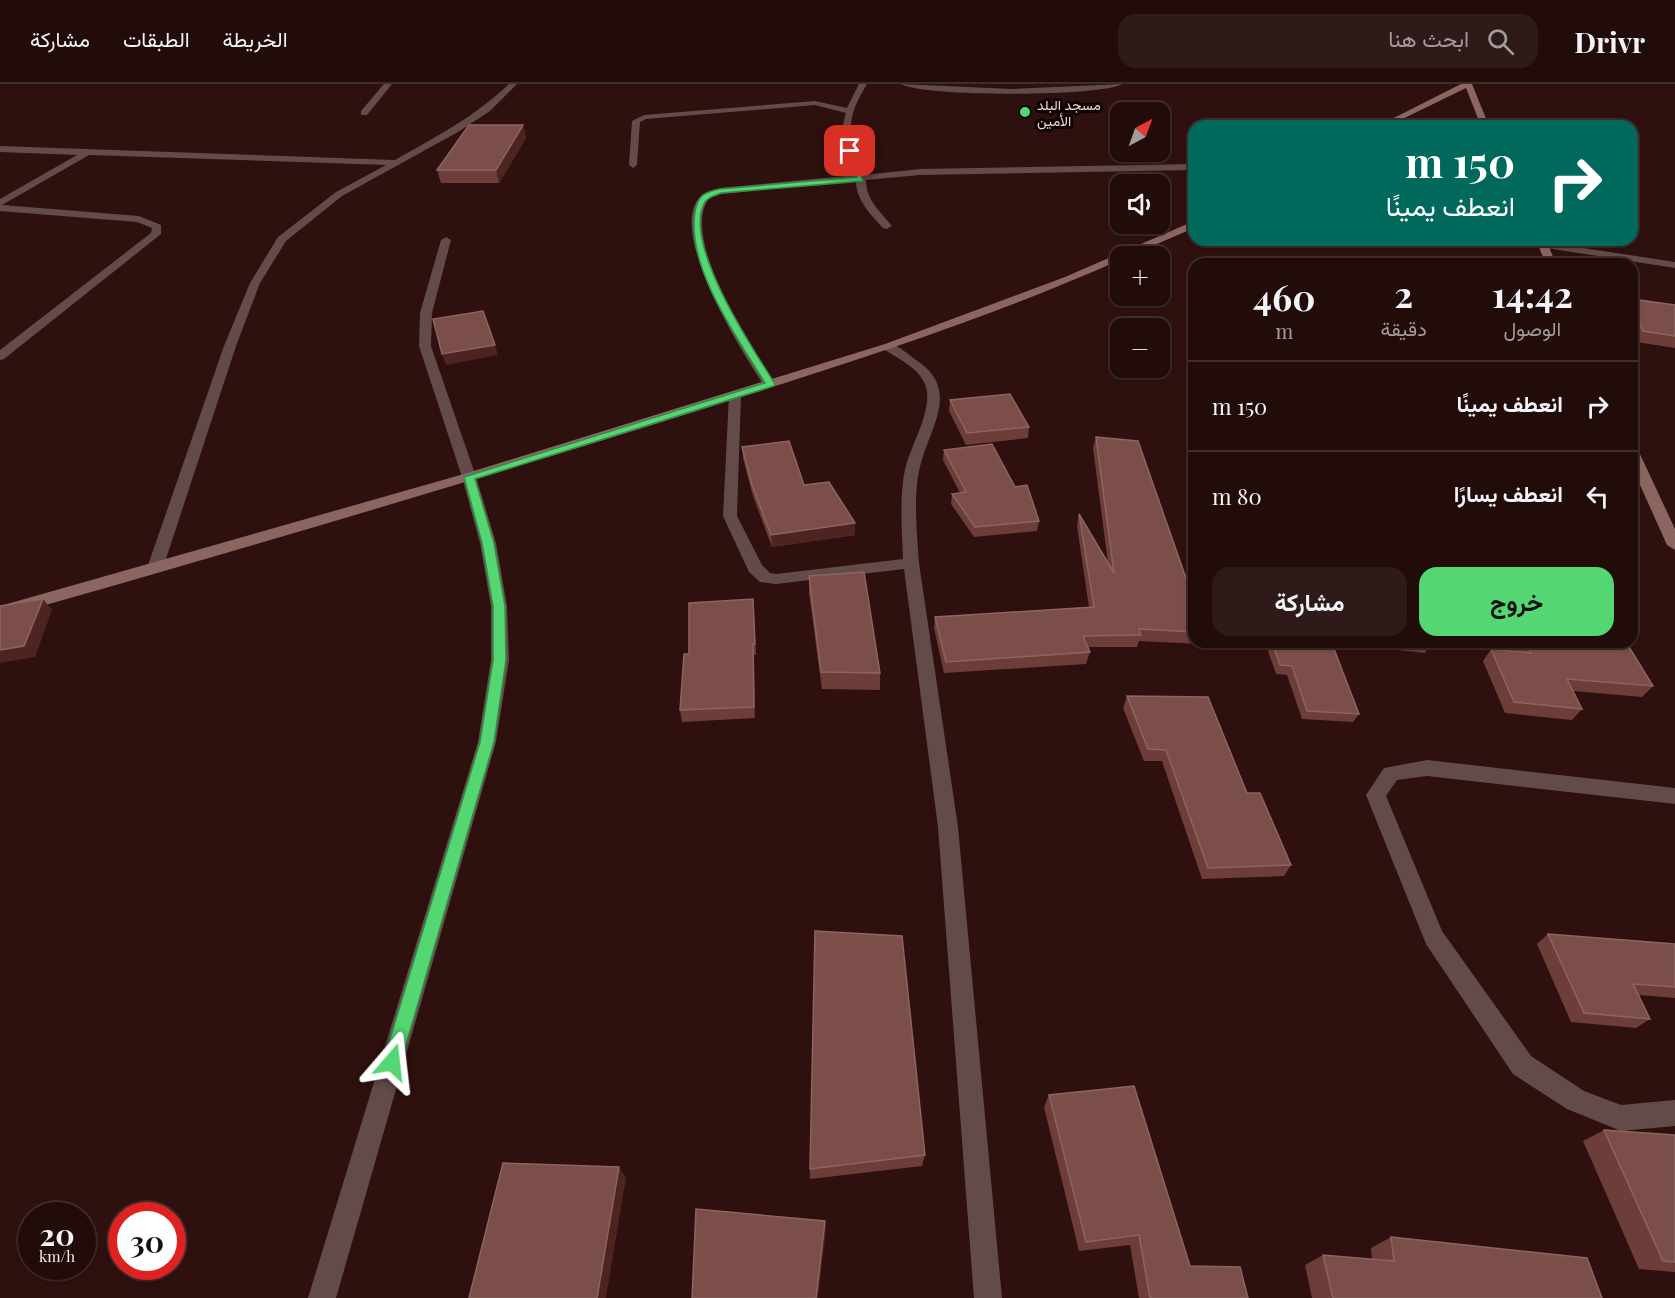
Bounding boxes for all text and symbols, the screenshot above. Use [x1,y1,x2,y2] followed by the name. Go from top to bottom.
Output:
[1118,14,1538,68] search box
[1388,23,1469,53] text: ابحث هنا
[1574,23,1645,60] text: Drivr
[30,24,90,52] text: مشاركة
[123,24,190,52] text: الطبقات
[223,24,288,52] text: الخريطة
[1484,25,1517,58] icon: search
[1037,95,1101,130] place label: مسجد البلد الأمين
[1110,102,1170,162] north arrow
[1110,102,1170,378] map controls
[1018,105,1032,119] marker: مسجد البلد الأمين
[824,125,875,176] pin
[1405,133,1515,189] text: 150 m
[833,134,866,167] icon: arrive
[1536,144,1614,222] icon: right
[1110,174,1170,234] button: sound
[1386,187,1515,223] text: انعطف يمينًا
[1110,246,1170,306] button: +
[1394,269,1413,317] text: 2
[1492,269,1573,317] text: 14:42
[1253,272,1315,320] text: 460
[1381,314,1427,341] text: دقيقة
[1504,314,1561,341] text: الوصول
[1275,317,1293,344] text: m
[1110,318,1170,378] button: −
[1456,388,1563,418] text: انعطف يمينًا
[1581,390,1614,423] icon: right
[1212,391,1267,421] text: 150 m
[1454,478,1563,508] text: انعطف يسارًا
[1581,480,1614,513] icon: left
[1212,481,1262,511] text: 80 m
[1212,567,1407,636] button: مشاركة
[1419,567,1614,636] button: خروج
[360,1030,424,1094] position arrow
[108,1202,186,1280] speed limit sign: 30
[39,1214,75,1254] text: 20
[39,1246,75,1266] text: km/h

